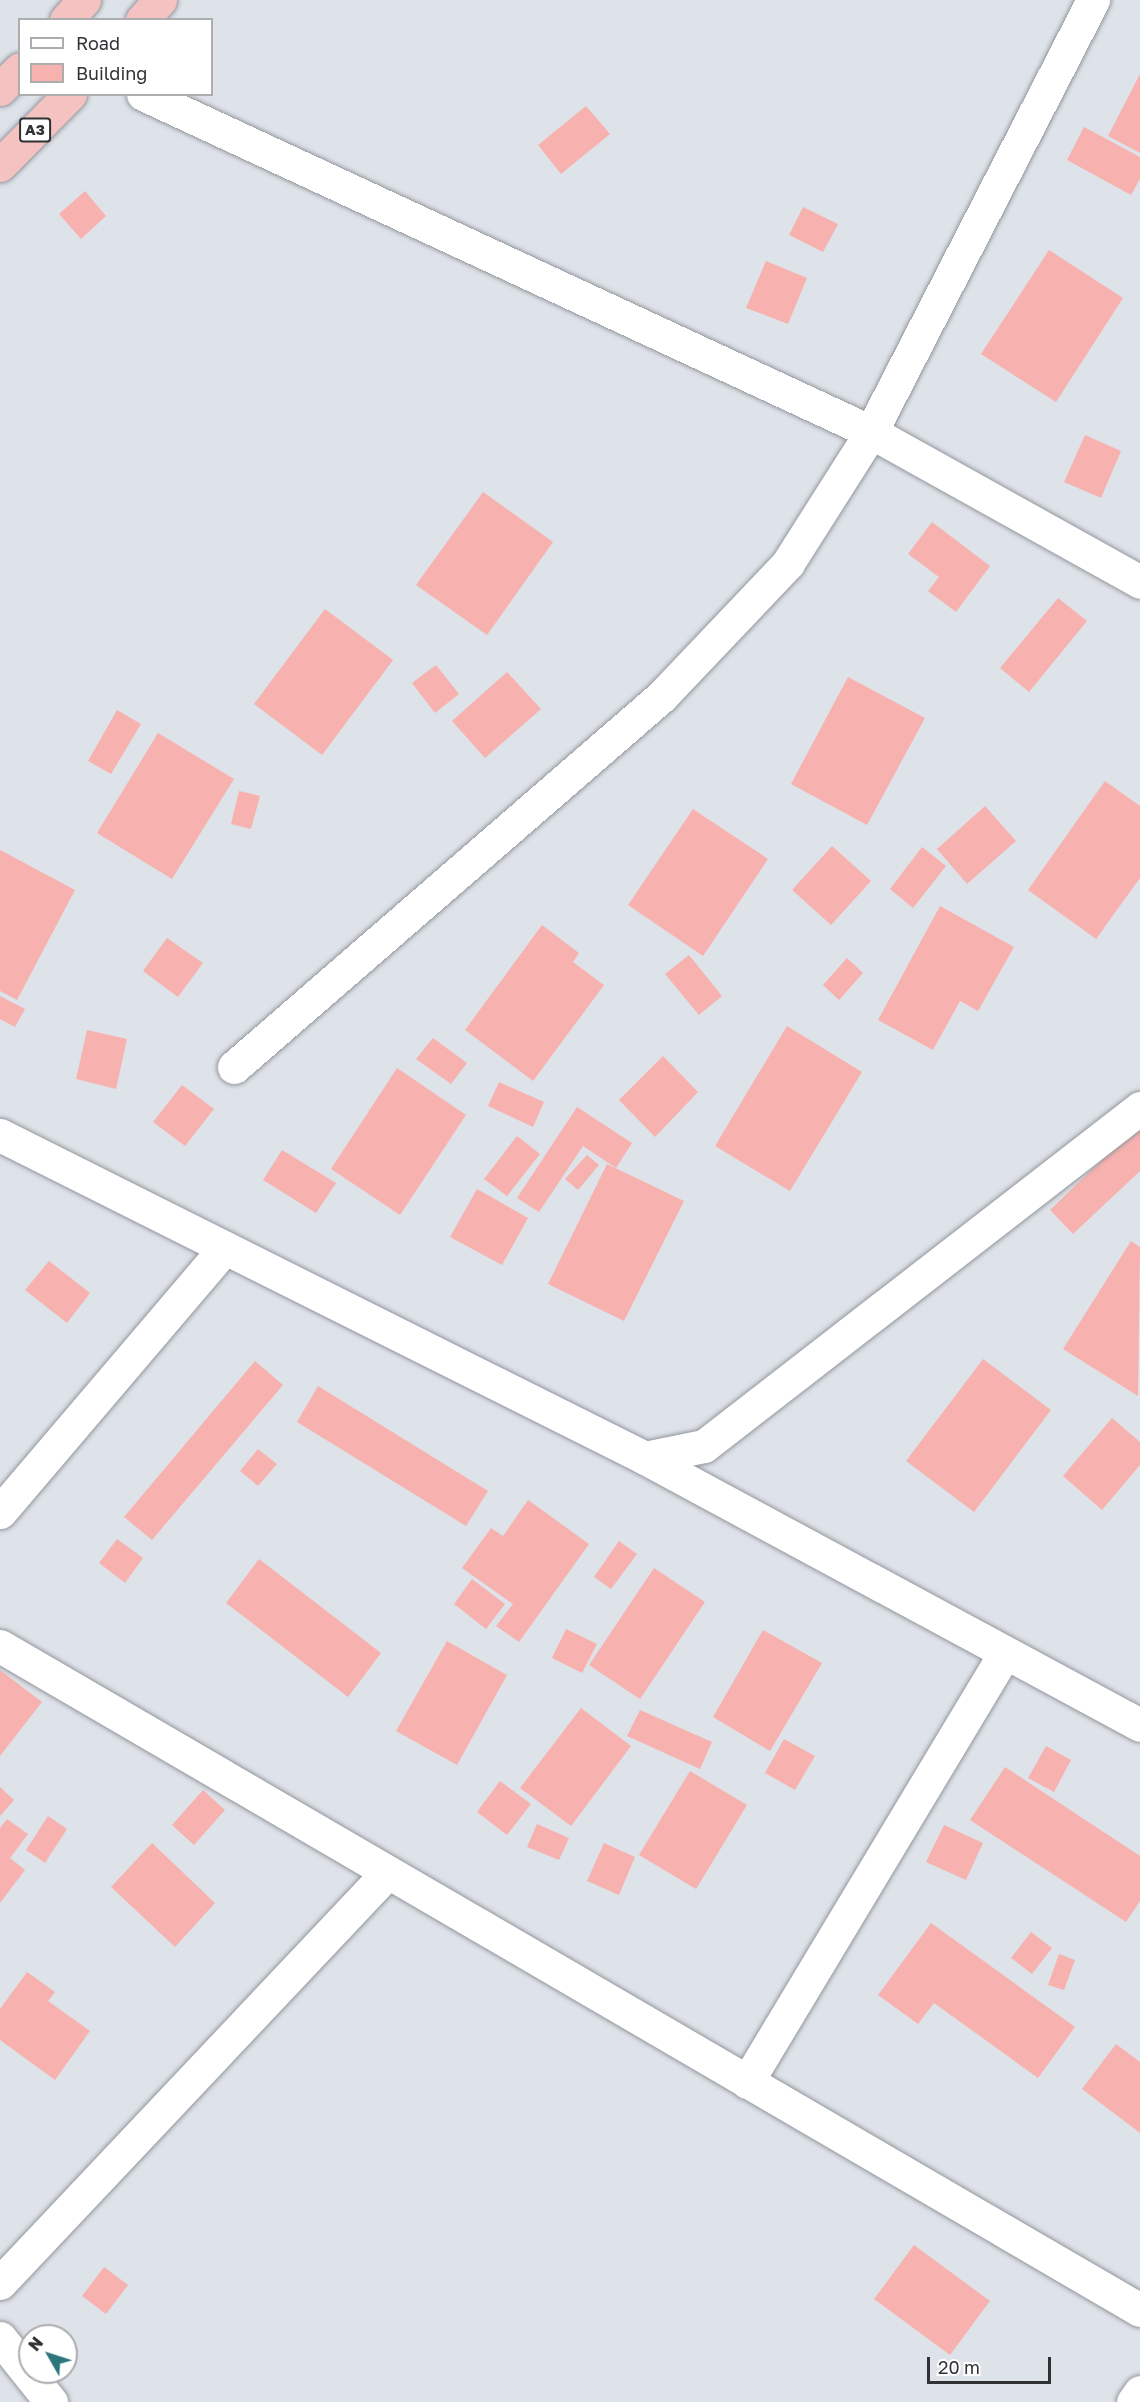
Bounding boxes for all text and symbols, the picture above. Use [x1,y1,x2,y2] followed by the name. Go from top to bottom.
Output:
[18,18,213,96] legend
[76,32,120,54] text: Road
[76,62,147,84] text: Building
[18,118,51,142] road number: A3
[18,2324,78,2384] north arrow
[24,2333,47,2355] text: N
[930,2345,1054,2383] scale bar
[938,2356,980,2378] text: 20 m

